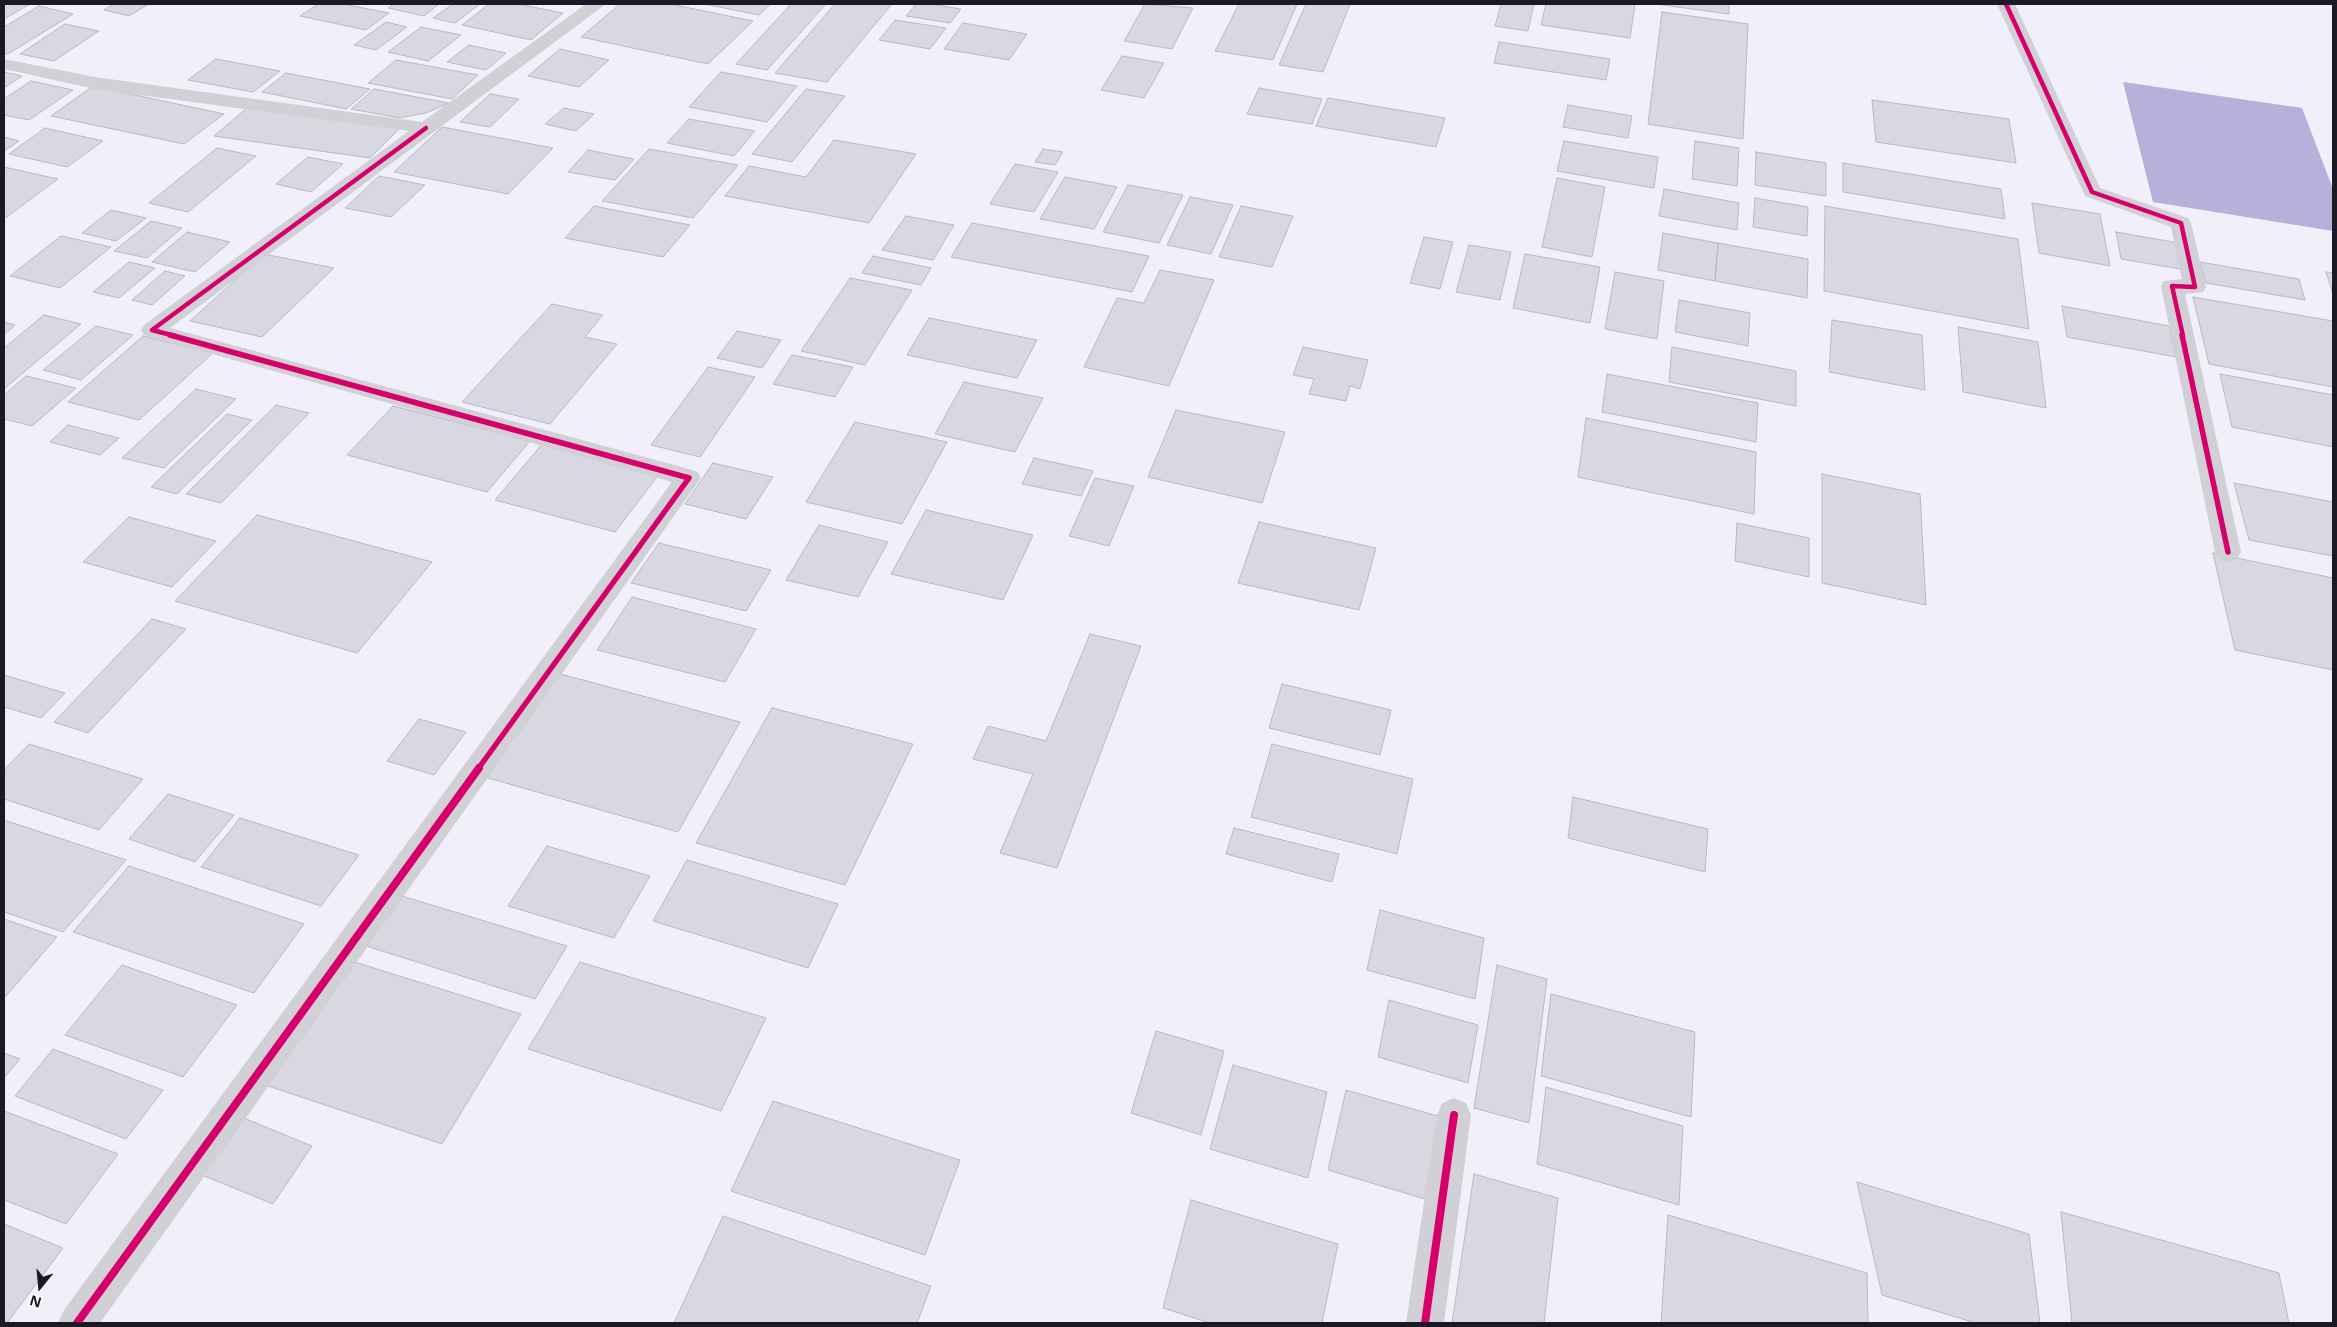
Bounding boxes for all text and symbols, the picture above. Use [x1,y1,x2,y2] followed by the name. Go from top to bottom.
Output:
[15,1262,65,1312] north arrow
[27,1291,44,1313] text: N

